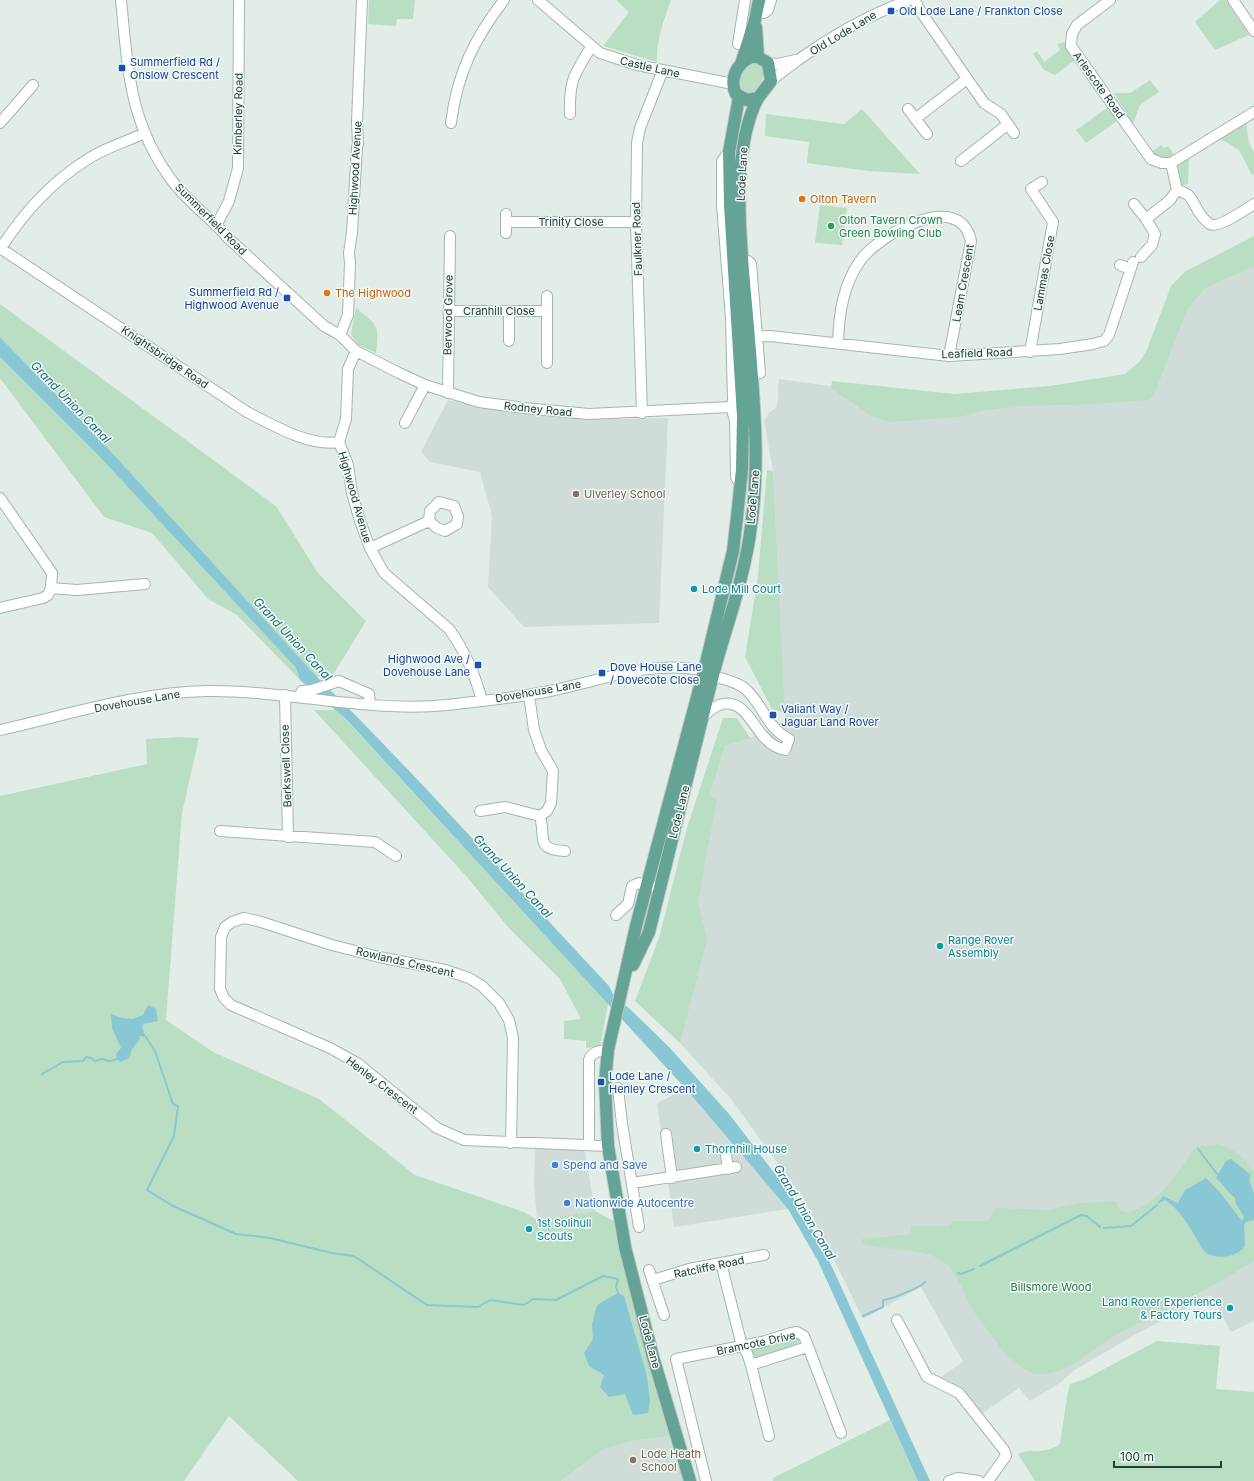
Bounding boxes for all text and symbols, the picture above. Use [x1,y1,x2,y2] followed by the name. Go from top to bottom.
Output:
[899,4,1063,18] place label: Old Lode Lane / Frankton Close
[886,6,896,16] marker: Old Lode Lane / Frankton Close
[807,8,879,58] street label: Old Lode Lane
[1070,49,1128,121] street label: Arlescote Road
[619,53,681,81] street label: Castle Lane
[130,55,220,82] place label: Summerfield Rd / Onslow Crescent
[117,63,127,73] marker: Summerfield Rd / Onslow Crescent
[230,73,246,155] street label: Kimberley Road
[346,120,364,216] street label: Highwood Avenue
[734,146,750,202] street label: Lode Lane
[172,180,250,258] street label: Summerfield Road
[810,192,876,206] place label: Olton Tavern
[797,194,807,204] marker: Olton Tavern
[629,202,645,276] street label: Faulkner Road
[839,213,942,240] place label: Olton Tavern Crown Green Bowling Club
[538,215,604,229] street label: Trinity Close
[826,221,836,231] marker: Olton Tavern Crown Green Bowling Club
[1030,234,1058,312] street label: Lammas Close
[949,243,977,323] street label: Leam Crescent
[440,275,456,355] street label: Berwood Grove
[184,285,279,312] place label: Summerfield Rd / Highwood Avenue
[335,286,411,300] place label: The Highwood
[322,288,332,298] marker: The Highwood
[282,293,292,303] marker: Summerfield Rd / Highwood Avenue
[463,304,535,318] street label: Cranhill Close
[119,323,211,391] street label: Knightsbridge Road
[941,345,1013,361] street label: Leafield Road
[28,358,114,446] water label: Grand Union Canal
[503,398,573,420] street label: Rodney Road
[335,450,375,544] street label: Highwood Avenue
[744,469,762,525] street label: Lode Lane
[584,487,665,501] place label: Ulverley School
[571,489,581,499] marker: Ulverley School
[702,582,782,596] place label: Lode Mill Court
[689,584,699,594] marker: Lode Mill Court
[250,594,336,684] water label: Grand Union Canal
[383,652,470,679] place label: Highwood Ave / Dovehouse Lane
[473,660,483,670] marker: Highwood Ave / Dovehouse Lane
[610,660,702,687] place label: Dove House Lane / Dovecote Close
[597,668,607,678] marker: Dove House Lane / Dovecote Close
[494,677,582,705] street label: Dovehouse Lane
[93,687,181,715] street label: Dovehouse Lane
[781,702,879,729] place label: Valiant Way / Jaguar Land Rover
[768,710,778,720] marker: Valiant Way / Jaguar Land Rover
[278,724,294,808] street label: Berkswell Close
[666,784,692,840] street label: Lode Lane
[470,831,556,921] water label: Grand Union Canal
[948,933,1014,960] place label: Range Rover Assembly
[935,941,945,951] marker: Range Rover Assembly
[355,944,456,980] street label: Rowlands Crescent
[343,1053,421,1117] street label: Henley Crescent
[609,1069,696,1096] place label: Lode Lane / Henley Crescent
[596,1077,606,1087] marker: Lode Lane / Henley Crescent
[705,1142,787,1156] place label: Thornhill House
[692,1144,702,1154] marker: Thornhill House
[563,1158,648,1172] place label: Spend and Save
[550,1160,560,1170] marker: Spend and Save
[771,1162,839,1262] water label: Grand Union Canal
[575,1196,694,1210] place label: Nationwide Autocentre
[562,1198,572,1208] marker: Nationwide Autocentre
[537,1216,591,1243] place label: 1st Solihull Scouts
[524,1224,534,1234] marker: 1st Solihull Scouts
[672,1253,746,1281] street label: Ratcliffe Road
[1011,1280,1091,1294] park label: Billsmore Wood
[1102,1295,1222,1322] place label: Land Rover Experience & Factory Tours
[1225,1303,1235,1313] marker: Land Rover Experience & Factory Tours
[636,1314,664,1370] street label: Lode Lane
[715,1328,797,1358] street label: Bramcote Drive
[1114,1443,1221,1469] scale bar
[641,1447,701,1474] place label: Lode Heath School
[1120,1449,1154,1464] text: 100 m
[628,1455,638,1465] marker: Lode Heath School

